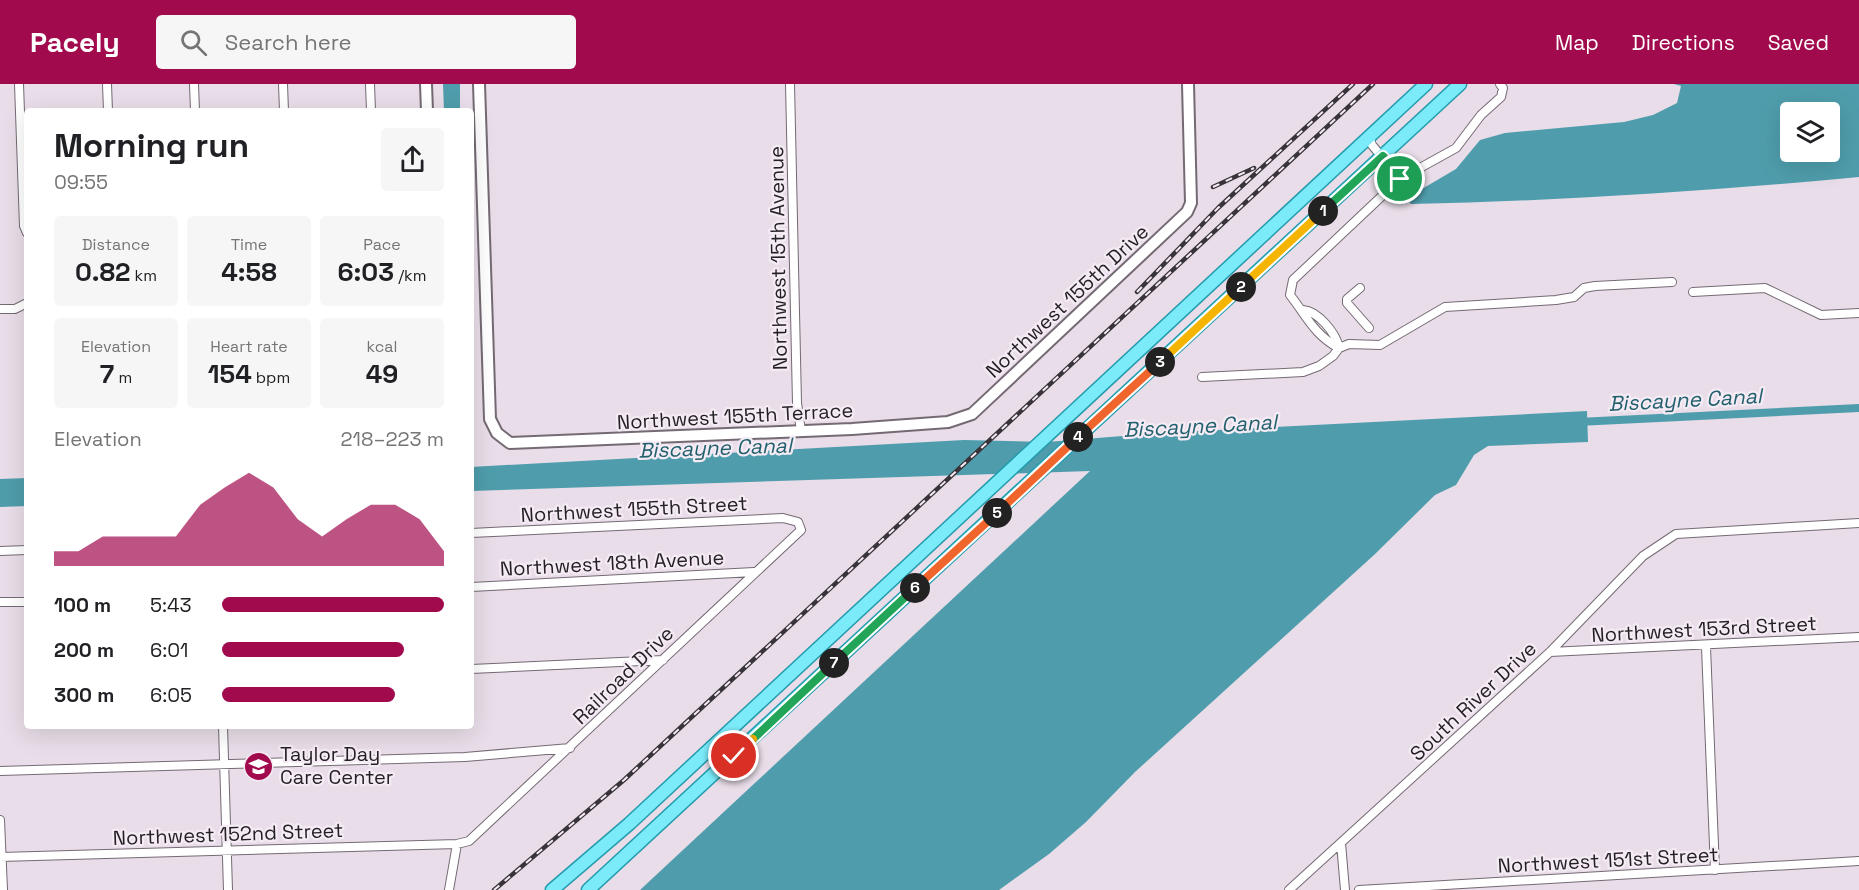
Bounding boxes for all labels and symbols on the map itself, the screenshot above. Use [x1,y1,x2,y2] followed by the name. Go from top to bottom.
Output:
[763,146,793,370] street label: Northwest 15th Avenue
[1374,153,1425,204] pin
[1308,196,1338,226] pin: 1
[980,219,1154,383] street label: Northwest 155th Drive
[1226,272,1256,302] pin: 2
[1145,347,1175,377] pin: 3
[1608,382,1765,417] water label: Biscayne Canal
[616,397,854,435] street label: Northwest 155th Terrace
[1123,408,1280,443] water label: Biscayne Canal
[1063,422,1093,452] pin: 4
[638,431,795,464] water label: Biscayne Canal
[520,490,748,528] street label: Northwest 155th Street
[982,498,1012,528] pin: 5
[499,544,725,582] street label: Northwest 18th Avenue
[900,573,930,603] pin: 6
[1591,610,1817,648] street label: Northwest 153rd Street
[567,620,679,730] street label: Railroad Drive
[1404,636,1542,766] street label: South River Drive
[819,648,849,678] pin: 7
[708,730,759,781] pin
[280,741,393,790] place label: Taylor Day Care Center
[243,750,275,782] school or university icon: Taylor Day Care Center
[112,817,344,851] street label: Northwest 152nd Street
[1497,841,1719,879] street label: Northwest 151st Street

